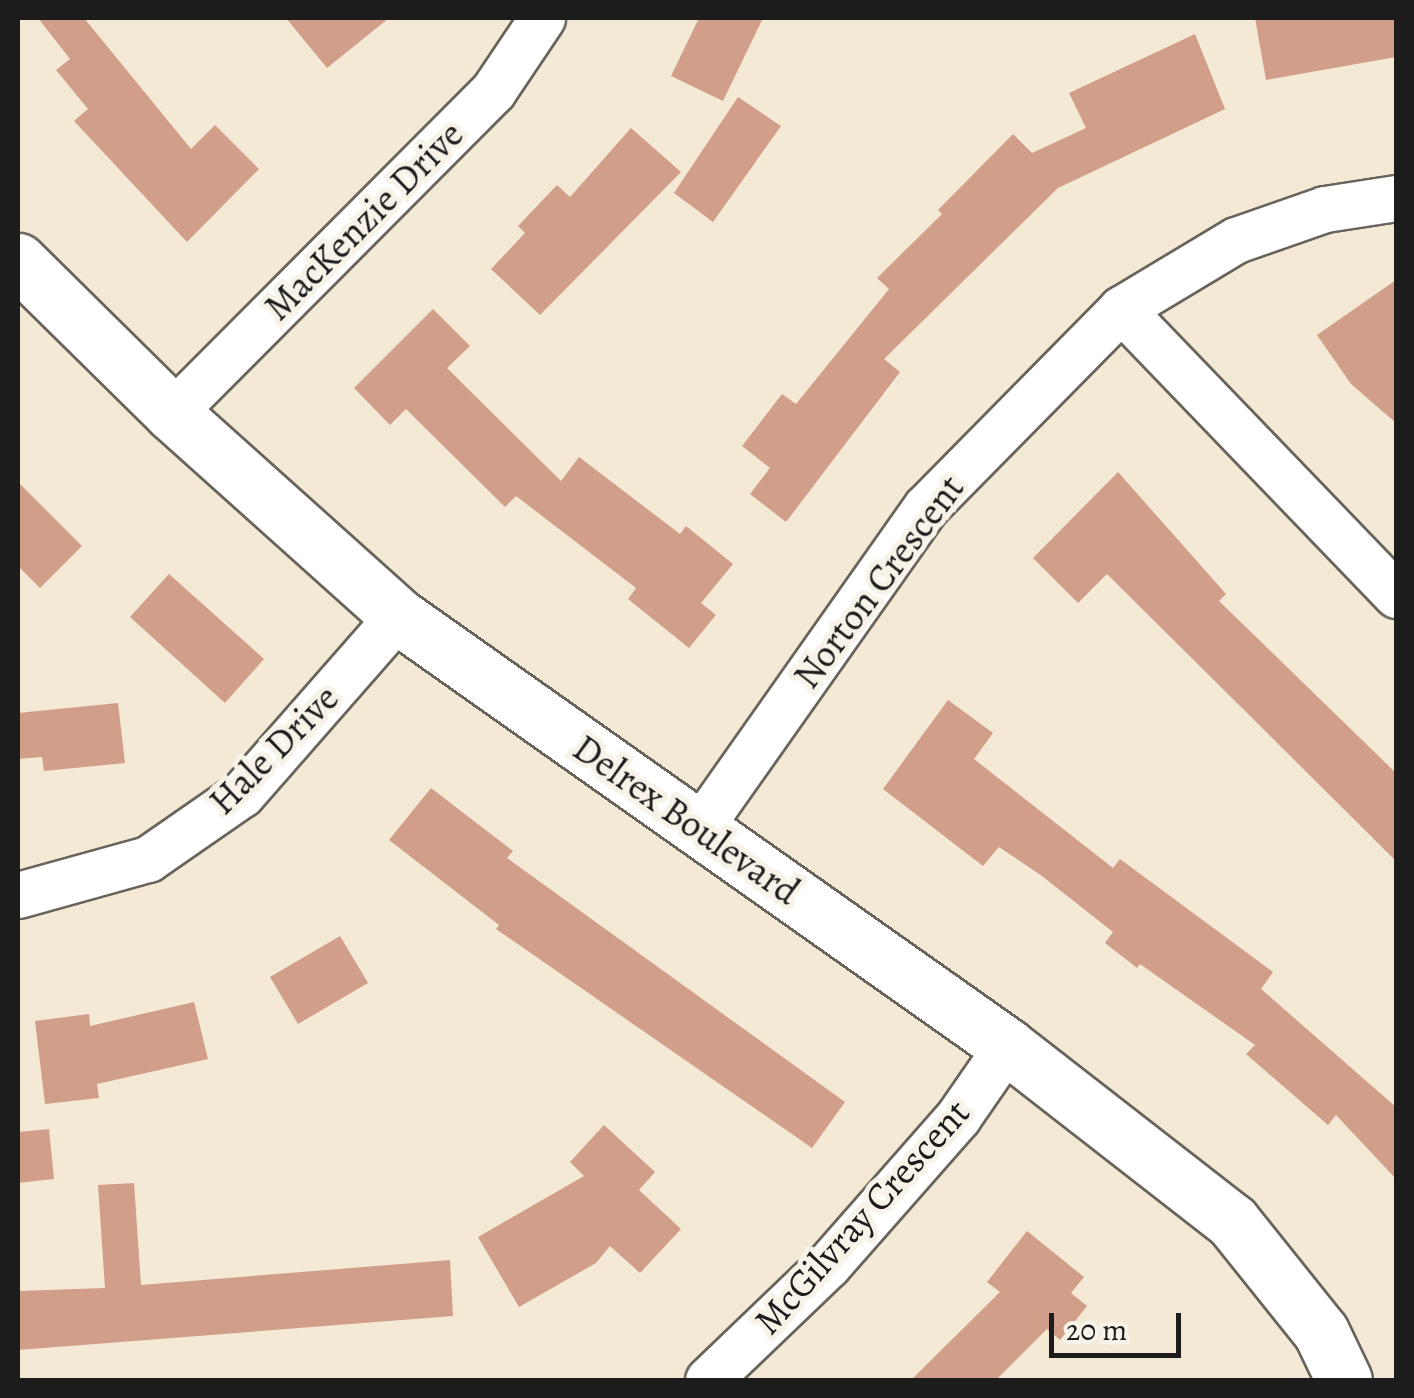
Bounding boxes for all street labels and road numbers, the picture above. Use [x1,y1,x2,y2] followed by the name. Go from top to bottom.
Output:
[255,112,473,330] street label: MacKenzie Drive
[784,466,974,698] street label: Norton Crescent
[200,676,348,824] street label: Hale Drive
[564,725,808,915] street label: Delrex Boulevard
[745,1090,979,1344] street label: McGilvray Crescent

